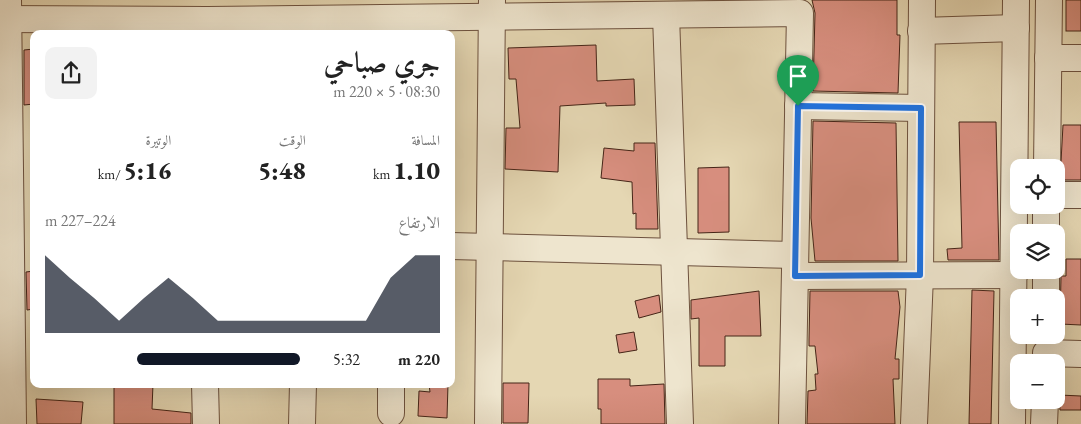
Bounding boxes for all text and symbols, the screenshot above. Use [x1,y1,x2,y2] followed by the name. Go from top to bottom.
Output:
[324,44,440,80] text: جري صباحي
[45,47,97,99] button: share
[777,55,819,106] pin
[784,62,812,90] icon: arrive
[333,81,440,102] text: 08:30 · 5 × 220 m
[146,131,171,149] text: الوتيرة
[279,131,306,149] text: الوقت
[411,131,440,149] text: المسافة
[124,154,171,186] text: 5:16
[258,154,306,186] text: 5:48
[393,154,440,186] text: 1.10
[1010,159,1065,409] map controls
[1010,159,1065,214] button: locate
[98,165,124,183] text: /km
[373,165,393,183] text: km
[45,210,116,231] text: 224–227 m
[398,212,440,233] text: الارتفاع
[1010,224,1065,279] button: layers
[1010,289,1065,344] button: +
[333,349,360,370] text: 5:32
[398,349,440,370] text: 220 m
[1010,354,1065,409] button: −

